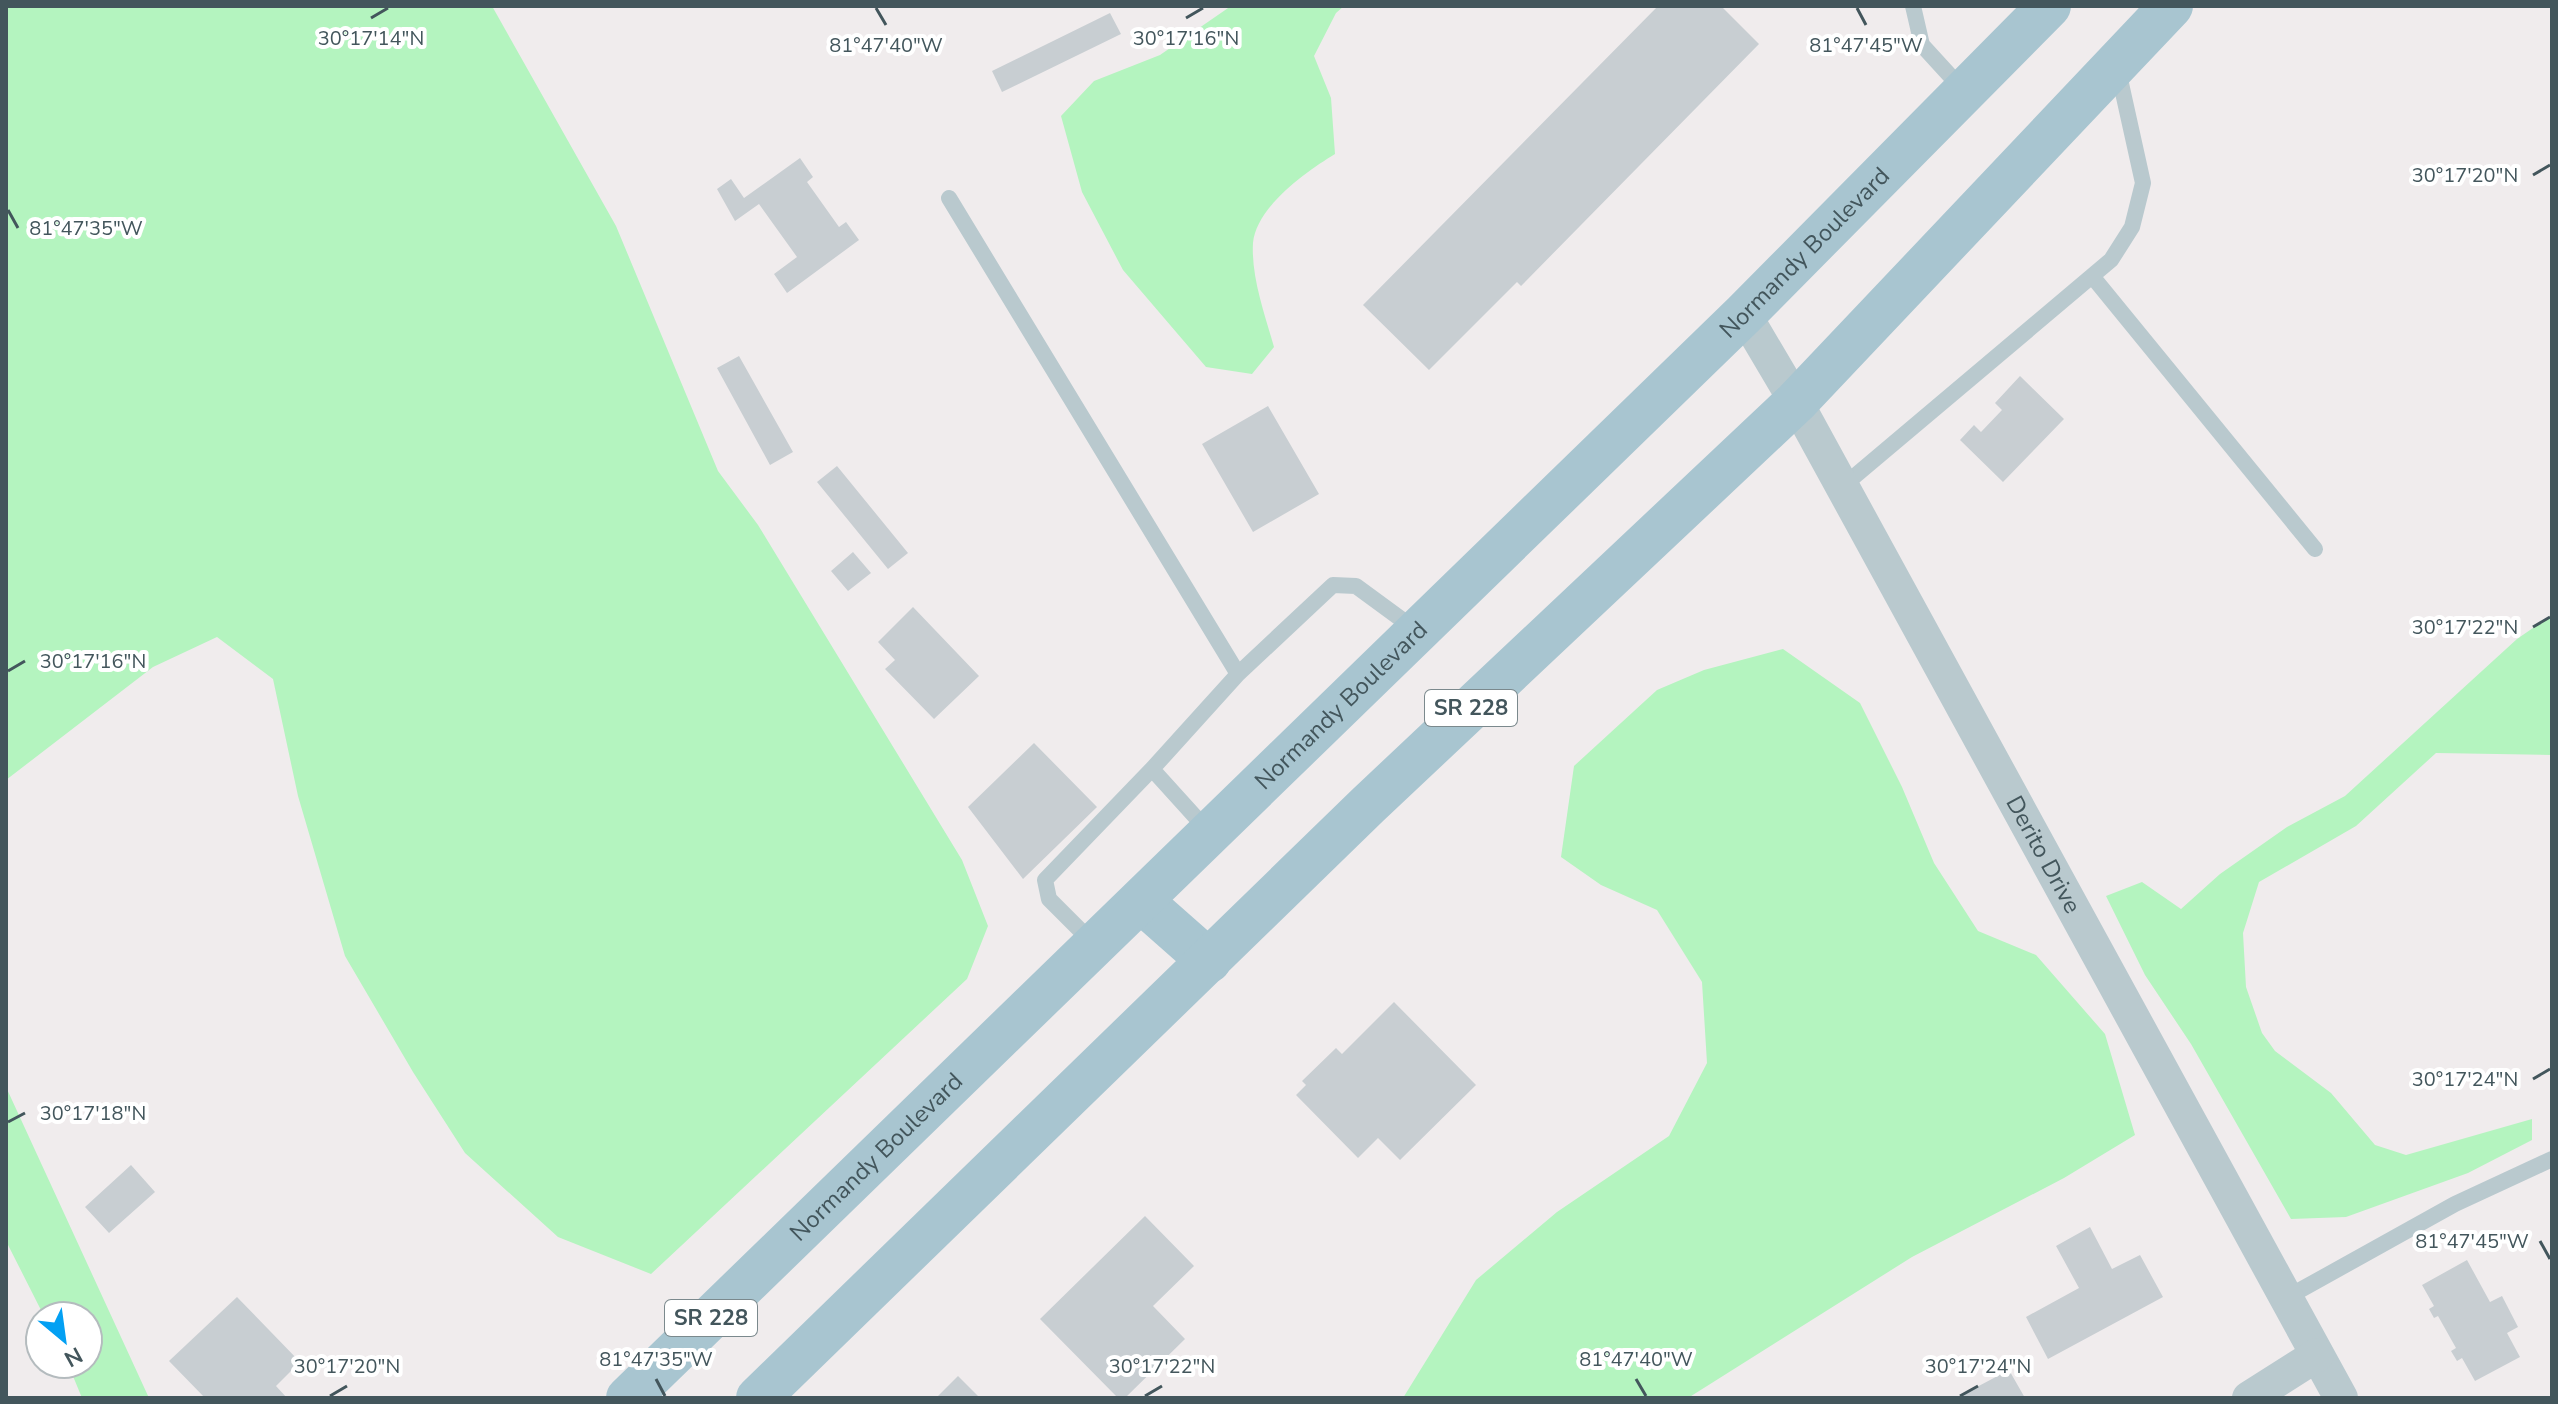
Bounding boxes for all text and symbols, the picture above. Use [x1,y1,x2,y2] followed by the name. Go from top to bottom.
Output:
[318,25,424,52] text: 30°17'14"N
[1133,25,1239,52] text: 30°17'16"N
[829,32,943,59] text: 81°47'40"W
[1809,32,1923,59] text: 81°47'45"W
[1713,160,1897,345] street label: Normandy Boulevard
[2412,162,2518,189] text: 30°17'20"N
[29,215,143,242] text: 81°47'35"W
[1248,614,1434,797] street label: Normandy Boulevard
[2412,614,2518,641] text: 30°17'22"N
[40,648,146,675] text: 30°17'16"N
[1425,690,1517,726] road number: SR 228
[1998,790,2089,919] street label: Derito Drive
[783,1066,970,1248] street label: Normandy Boulevard
[2412,1066,2518,1093] text: 30°17'24"N
[40,1100,146,1127] text: 30°17'18"N
[2415,1228,2529,1255] text: 81°47'45"W
[24,1300,104,1380] north arrow
[665,1300,757,1336] road number: SR 228
[59,1340,88,1374] text: N
[599,1346,713,1373] text: 81°47'35"W
[1579,1346,1693,1373] text: 81°47'40"W
[294,1353,400,1380] text: 30°17'20"N
[1109,1353,1215,1380] text: 30°17'22"N
[1925,1353,2031,1380] text: 30°17'24"N

